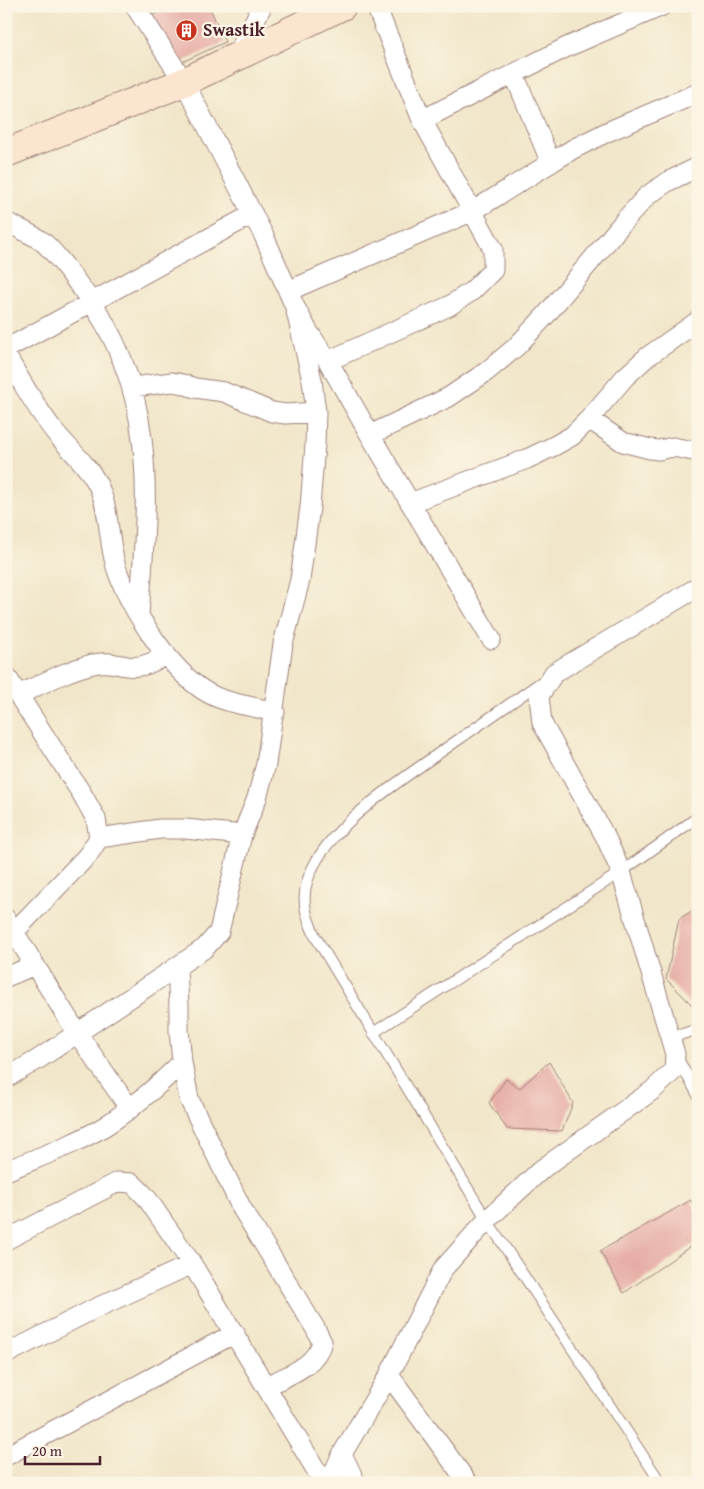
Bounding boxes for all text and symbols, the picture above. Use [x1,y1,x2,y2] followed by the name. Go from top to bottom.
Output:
[203,16,266,43] place label: Swastik
[175,18,199,42] building icon: Swastik
[25,1434,100,1466] scale bar
[32,1440,63,1461] text: 20 m

